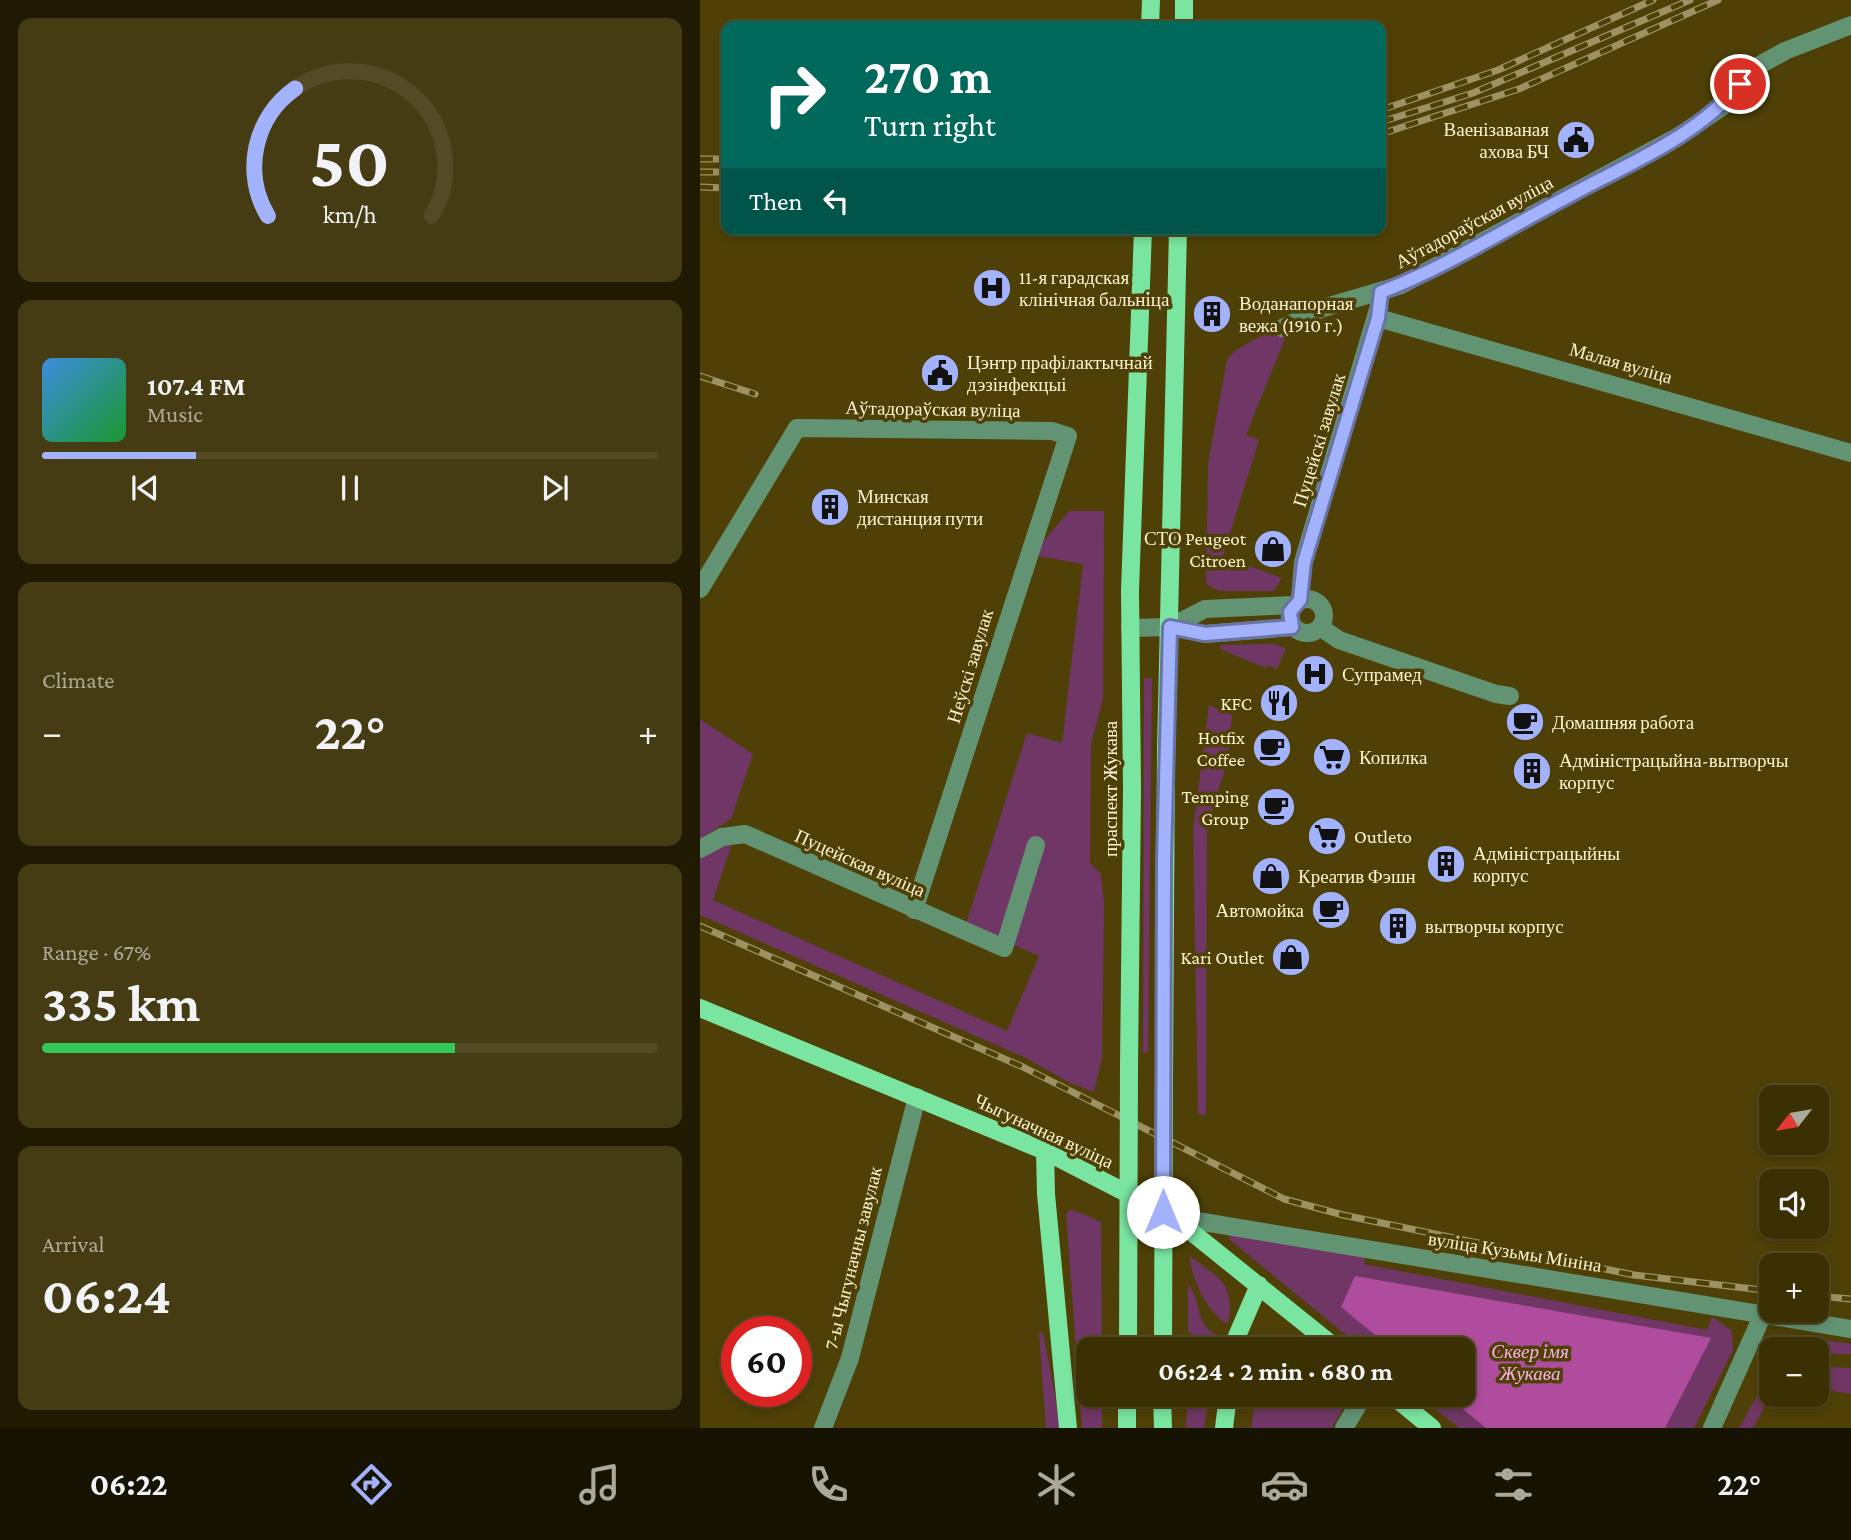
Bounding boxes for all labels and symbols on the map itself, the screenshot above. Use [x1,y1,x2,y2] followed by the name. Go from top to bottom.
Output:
[1710,54,1770,114] pin
[1444,119,1549,162] place label: Ваенізаваная ахова БЧ
[1555,119,1597,161] public building icon: Ваенізаваная ахова БЧ
[1392,171,1557,272] street label: Аўтадораўская вуліца
[971,267,1013,309] hospital icon: 11-я гарадская клінічная бальніца
[1019,267,1170,310] place label: 11-я гарадская клінічная бальніца
[1191,293,1233,335] building icon: Воданапорная вежа (1910 г.)
[1239,293,1354,337] place label: Воданапорная вежа (1910 г.)
[1567,338,1675,388] street label: Малая вуліца
[919,352,961,394] public building icon: Цэнтр прафілактычнай дэзінфекцыі
[967,352,1153,395] place label: Цэнтр прафілактычнай дэзінфекцыі
[1289,370,1350,509] street label: Пуцейскі завулак
[845,397,1021,421] street label: Аўтадораўская вуліца
[809,486,851,528] building icon: Минская дистанция пути
[857,486,983,529] place label: Минская дистанция пути
[1144,528,1247,571] place label: СТО Peugeot Citroen
[1252,528,1294,570] shop icon: СТО Peugeot Citroen
[943,606,998,726] street label: Неўскі завулак
[1294,653,1336,695] hospital icon: Супрамед
[1342,664,1422,685] place label: Супрамед
[1258,682,1300,724] restaurant icon: KFC
[1221,693,1252,714] place label: KFC
[1504,701,1546,743] cafe icon: Домашняя работа
[1552,712,1695,733] place label: Домашняя работа
[1100,720,1121,857] street label: праспект Жукава
[1197,727,1245,770] place label: Hotfix Coffee
[1251,727,1293,769] cafe icon: Hotfix Coffee
[1311,736,1353,778] supermarket icon: Копилка
[1359,747,1428,768] place label: Копилка
[1511,750,1553,792] building icon: Адміністрацыйна-вытворчы корпус
[1559,750,1789,793] place label: Адміністрацыйна-вытворчы корпус
[1181,786,1249,829] place label: Temping Group
[1255,786,1297,828] cafe icon: Temping Group
[1306,815,1348,857] supermarket icon: Outleto
[792,825,929,901] street label: Пуцейская вуліца
[1354,826,1412,847] place label: Outleto
[1425,843,1467,885] building icon: Адміністрацыйны корпус
[1473,843,1620,886] place label: Адміністрацыйны корпус
[1250,855,1292,897] shop icon: Креатив Фэшн
[1298,866,1416,887] place label: Креатив Фэшн
[1310,889,1352,931] cafe icon: Автомойка
[1216,900,1305,921] place label: Автомойка
[1377,905,1419,947] building icon: вытворчы корпус
[1425,916,1564,937] place label: вытворчы корпус
[1270,936,1312,978] shop icon: Kari Outlet
[1180,947,1265,968] place label: Kari Outlet
[1759,1085,1829,1155] north arrow
[971,1090,1117,1173] street label: Чыгуначная вуліца
[820,1164,886,1352] street label: 7-ы Чыгуначны завулак
[1126,1175,1200,1249] position arrow
[1427,1228,1604,1276] street label: вуліца Кузьмы Мініна
[721,1316,812,1407] speed limit sign: 60
[1491,1341,1569,1384] park label: Сквер імя Жукава

